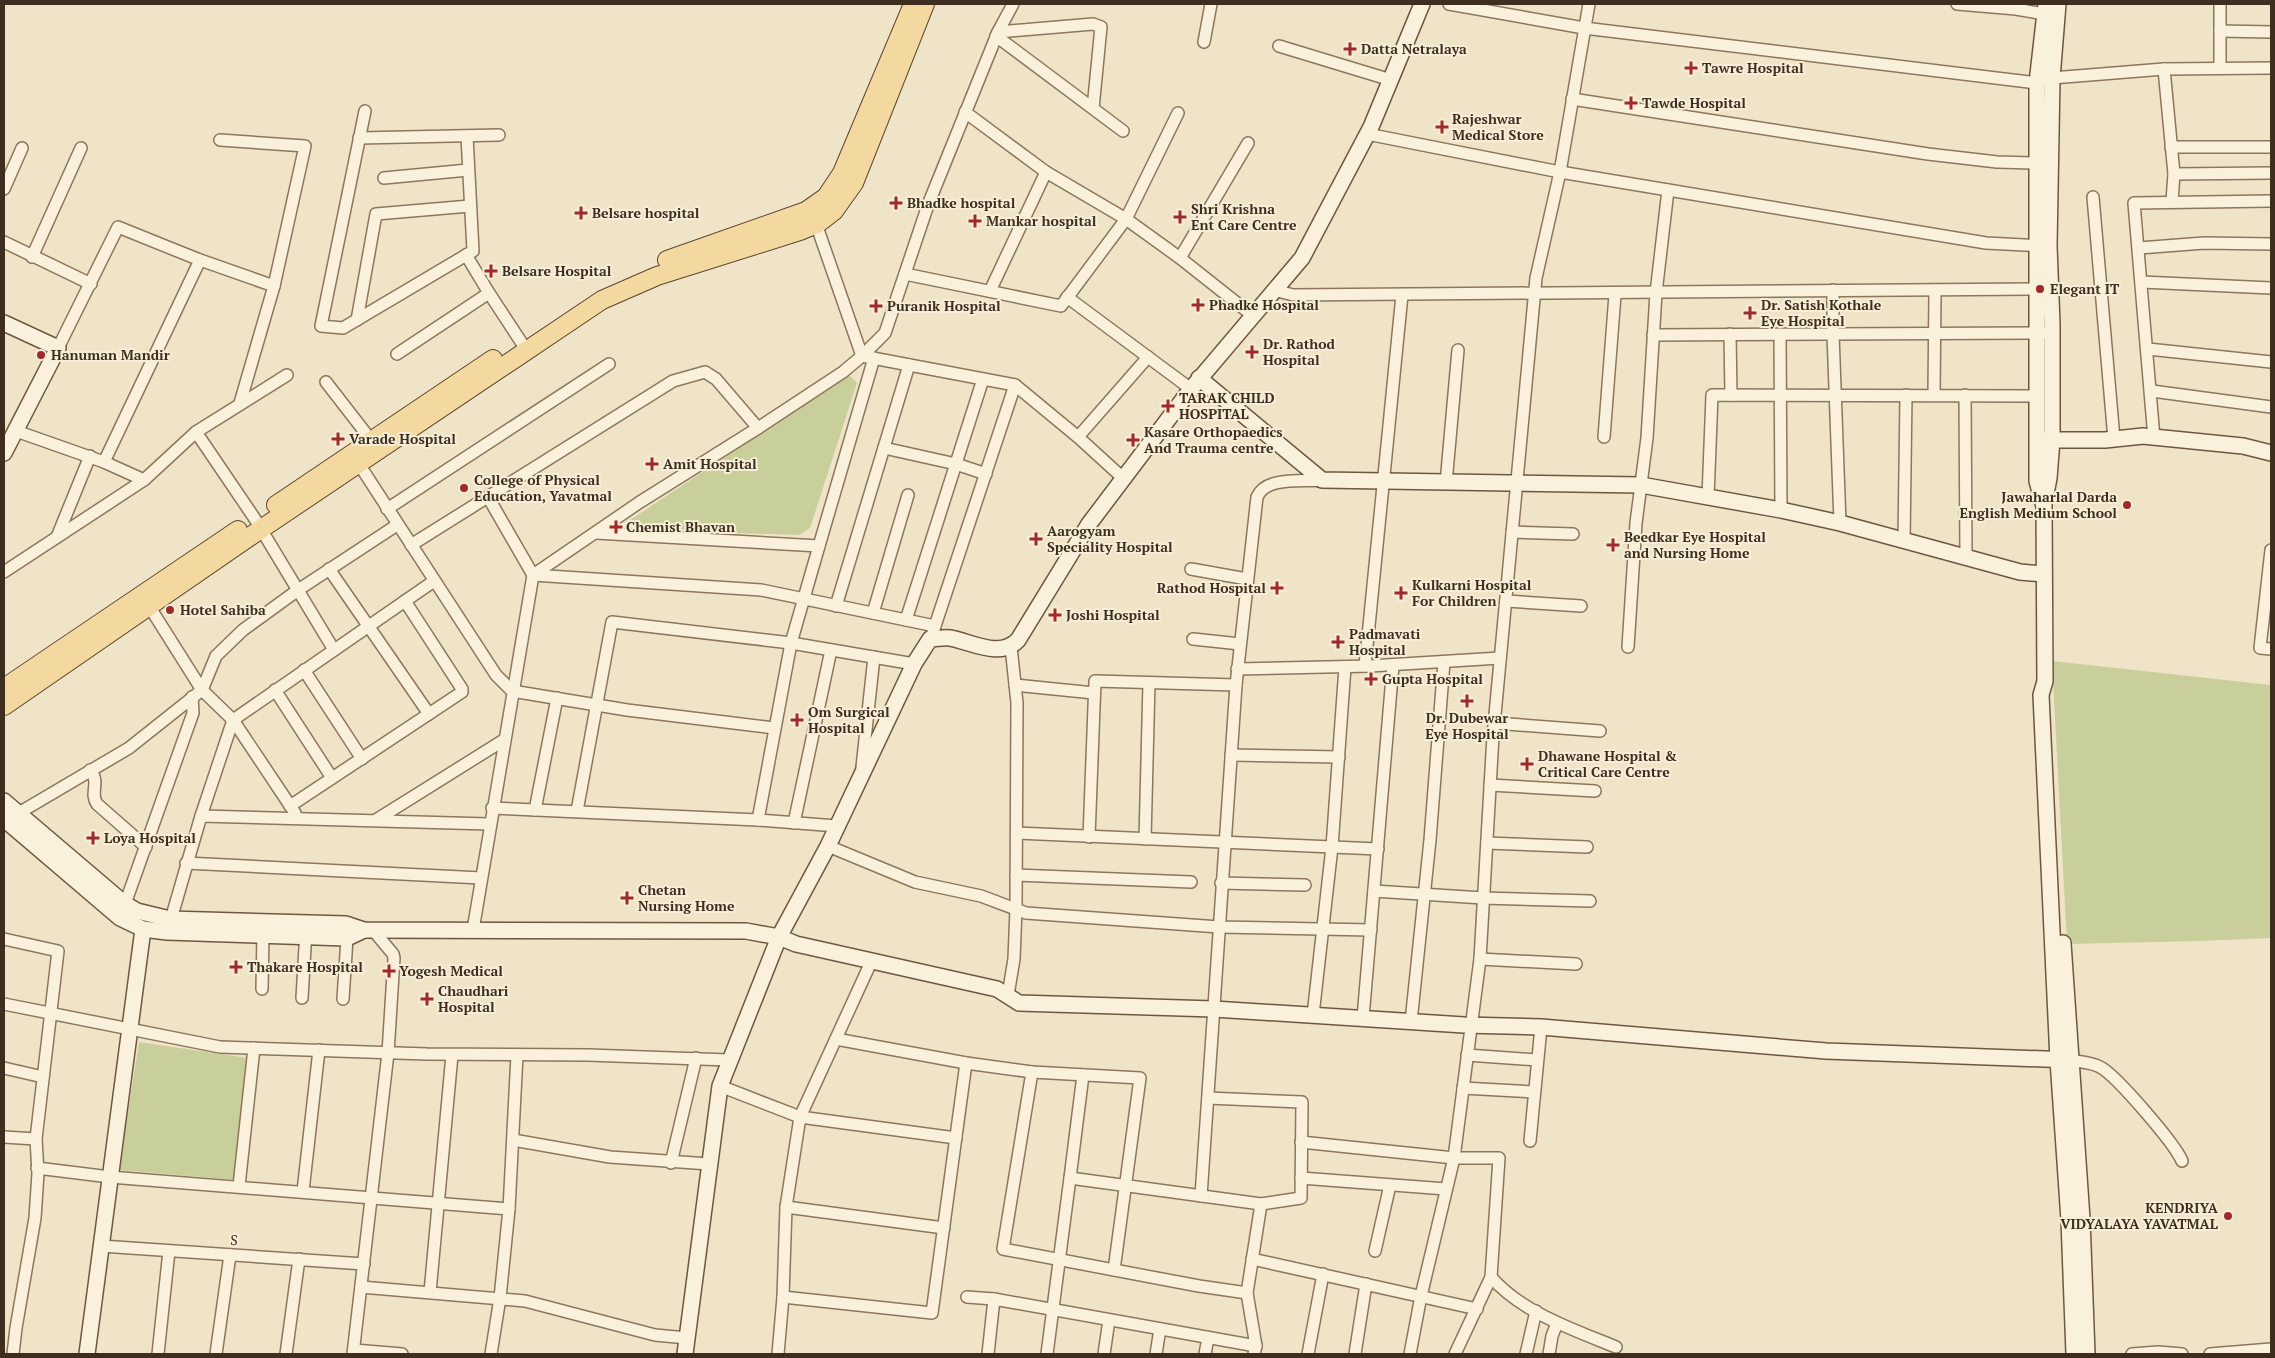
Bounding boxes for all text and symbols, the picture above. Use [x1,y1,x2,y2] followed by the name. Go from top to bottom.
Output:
[1361,39,1467,58] place label: Datta Netralaya
[1343,42,1357,56] marker: Datta Netralaya
[1702,58,1804,77] place label: Tawre Hospital
[1684,61,1698,75] marker: Tawre Hospital
[1642,93,1746,112] place label: Tawde Hospital
[1624,96,1638,110] marker: Tawde Hospital
[1452,109,1544,144] place label: Rajeshwar Medical Store
[1436,121,1448,133] marker: Rajeshwar Medical Store
[907,193,1016,212] place label: Bhadke hospital
[889,196,903,210] marker: Bhadke hospital
[1191,199,1297,234] place label: Shri Krishna Ent Care Centre
[592,203,700,222] place label: Belsare hospital
[574,206,588,220] marker: Belsare hospital
[1173,210,1187,224] marker: Shri Krishna Ent Care Centre
[986,211,1097,230] place label: Mankar hospital
[968,214,982,228] marker: Mankar hospital
[502,261,612,280] place label: Belsare Hospital
[484,264,498,278] marker: Belsare Hospital
[2050,279,2120,298] place label: Elegant IT
[2034,283,2046,295] marker: Elegant IT
[1209,295,1319,314] place label: Phadke Hospital
[1761,295,1882,330] place label: Dr. Satish Kothale Eye Hospital
[887,296,1001,315] place label: Puranik Hospital
[1191,298,1205,312] marker: Phadke Hospital
[869,299,883,313] marker: Puranik Hospital
[1743,306,1757,320] marker: Dr. Satish Kothale Eye Hospital
[1263,334,1336,369] place label: Dr. Rathod Hospital
[51,345,170,364] place label: Hanuman Mandir
[1245,345,1259,359] marker: Dr. Rathod Hospital
[35,349,47,361] marker: Hanuman Mandir
[1179,388,1275,423] place label: TARAK CHILD HOSPITAL
[1161,399,1175,413] marker: TARAK CHILD HOSPITAL
[1144,422,1283,457] place label: Kasare Orthopaedics And Trauma centre
[349,429,456,448] place label: Varade Hospital
[331,432,345,446] marker: Varade Hospital
[1126,433,1140,447] marker: Kasare Orthopaedics And Trauma centre
[663,454,757,473] place label: Amit Hospital
[645,457,659,471] marker: Amit Hospital
[474,470,612,505] place label: College of Physical Education, Yavatmal
[458,482,470,494] marker: College of Physical Education, Yavatmal
[1959,487,2117,522] place label: Jawaharlal Darda English Medium School
[2121,499,2133,511] marker: Jawaharlal Darda English Medium School
[626,517,735,536] place label: Chemist Bhavan
[610,521,622,533] marker: Chemist Bhavan
[1047,521,1173,556] place label: Aarogyam Speciality Hospital
[1624,527,1766,562] place label: Beedkar Eye Hospital and Nursing Home
[1029,532,1043,546] marker: Aarogyam Speciality Hospital
[1606,538,1620,552] marker: Beedkar Eye Hospital and Nursing Home
[1412,575,1532,610] place label: Kulkarni Hospital For Children
[1157,578,1266,597] place label: Rathod Hospital
[1270,581,1284,595] marker: Rathod Hospital
[1394,586,1408,600] marker: Kulkarni Hospital For Children
[180,600,266,619] place label: Hotel Sahiba
[164,604,176,616] marker: Hotel Sahiba
[1066,605,1160,624] place label: Joshi Hospital
[1048,608,1062,622] marker: Joshi Hospital
[1349,624,1421,659] place label: Padmavati Hospital
[1331,635,1345,649] marker: Padmavati Hospital
[1382,669,1483,688] place label: Gupta Hospital
[1364,672,1378,686] marker: Gupta Hospital
[1460,694,1474,708] marker: Dr. Dubewar Eye Hospital
[808,702,890,737] place label: Om Surgical Hospital
[1425,708,1509,743] place label: Dr. Dubewar Eye Hospital
[790,713,804,727] marker: Om Surgical Hospital
[1538,746,1677,781] place label: Dhawane Hospital & Critical Care Centre
[1520,757,1534,771] marker: Dhawane Hospital & Critical Care Centre
[104,828,196,847] place label: Loya Hospital
[86,831,100,845] marker: Loya Hospital
[638,880,735,915] place label: Chetan Nursing Home
[620,891,634,905] marker: Chetan Nursing Home
[247,957,363,976] place label: Thakare Hospital
[229,960,243,974] marker: Thakare Hospital
[399,961,503,980] place label: Yogesh Medical
[383,965,395,977] marker: Yogesh Medical
[438,981,509,1016] place label: Chaudhari Hospital
[420,992,434,1006] marker: Chaudhari Hospital
[2060,1198,2219,1233] place label: KENDRIYA VIDYALAYA YAVATMAL
[2222,1210,2234,1222] marker: KENDRIYA VIDYALAYA YAVATMAL
[230,1230,238,1249] street label: S

